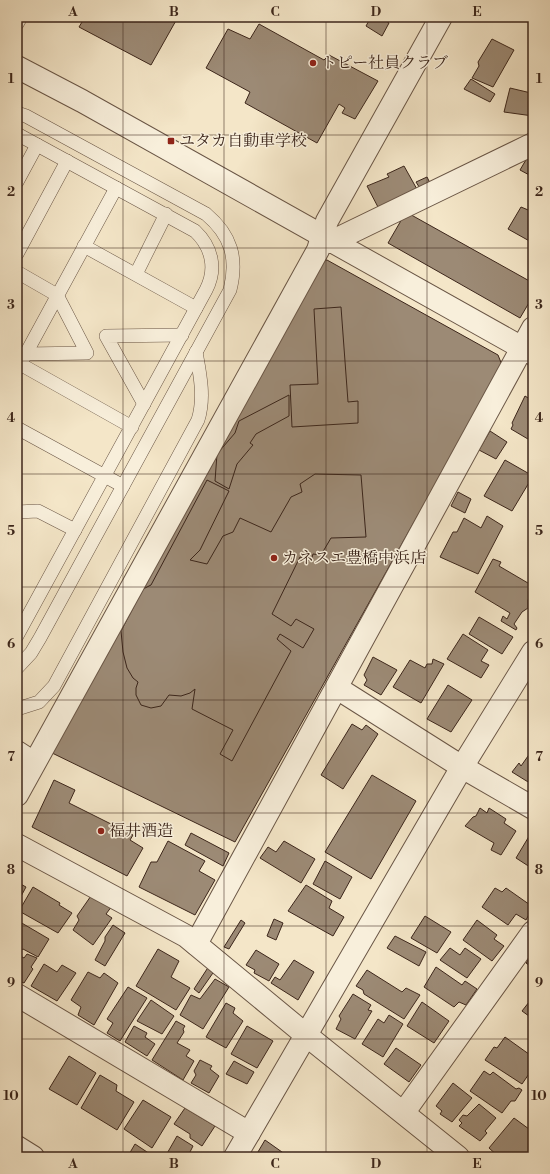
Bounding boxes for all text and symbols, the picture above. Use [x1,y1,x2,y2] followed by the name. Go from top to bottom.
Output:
[67,4,78,20] text: A
[169,4,179,20] text: B
[270,4,280,20] text: C
[371,4,381,20] text: D
[472,4,482,20] text: E
[321,53,448,73] place label: トピー社員クラブ
[308,58,318,68] marker: トピー社員クラブ
[8,71,15,87] text: 1
[536,71,543,87] text: 1
[179,131,307,151] place label: ユタカ自動車学校
[166,136,176,146] marker: ユタカ自動車学校
[7,184,15,200] text: 2
[535,184,543,200] text: 2
[7,297,15,313] text: 3
[535,297,543,313] text: 3
[7,410,16,426] text: 4
[535,410,544,426] text: 4
[7,523,15,539] text: 5
[535,523,543,539] text: 5
[282,548,426,568] place label: カネスエ豊橋中浜店
[269,553,279,563] marker: カネスエ豊橋中浜店
[7,636,15,652] text: 6
[535,636,543,652] text: 6
[7,749,15,765] text: 7
[535,749,543,765] text: 7
[109,821,173,841] place label: 福井酒造
[96,826,106,836] marker: 福井酒造
[7,862,15,878] text: 8
[535,862,543,878] text: 8
[7,975,15,991] text: 9
[535,975,543,991] text: 9
[3,1088,19,1104] text: 10
[531,1088,547,1104] text: 10
[67,1156,78,1172] text: A
[169,1156,179,1172] text: B
[270,1156,280,1172] text: C
[371,1156,381,1172] text: D
[472,1156,482,1172] text: E

